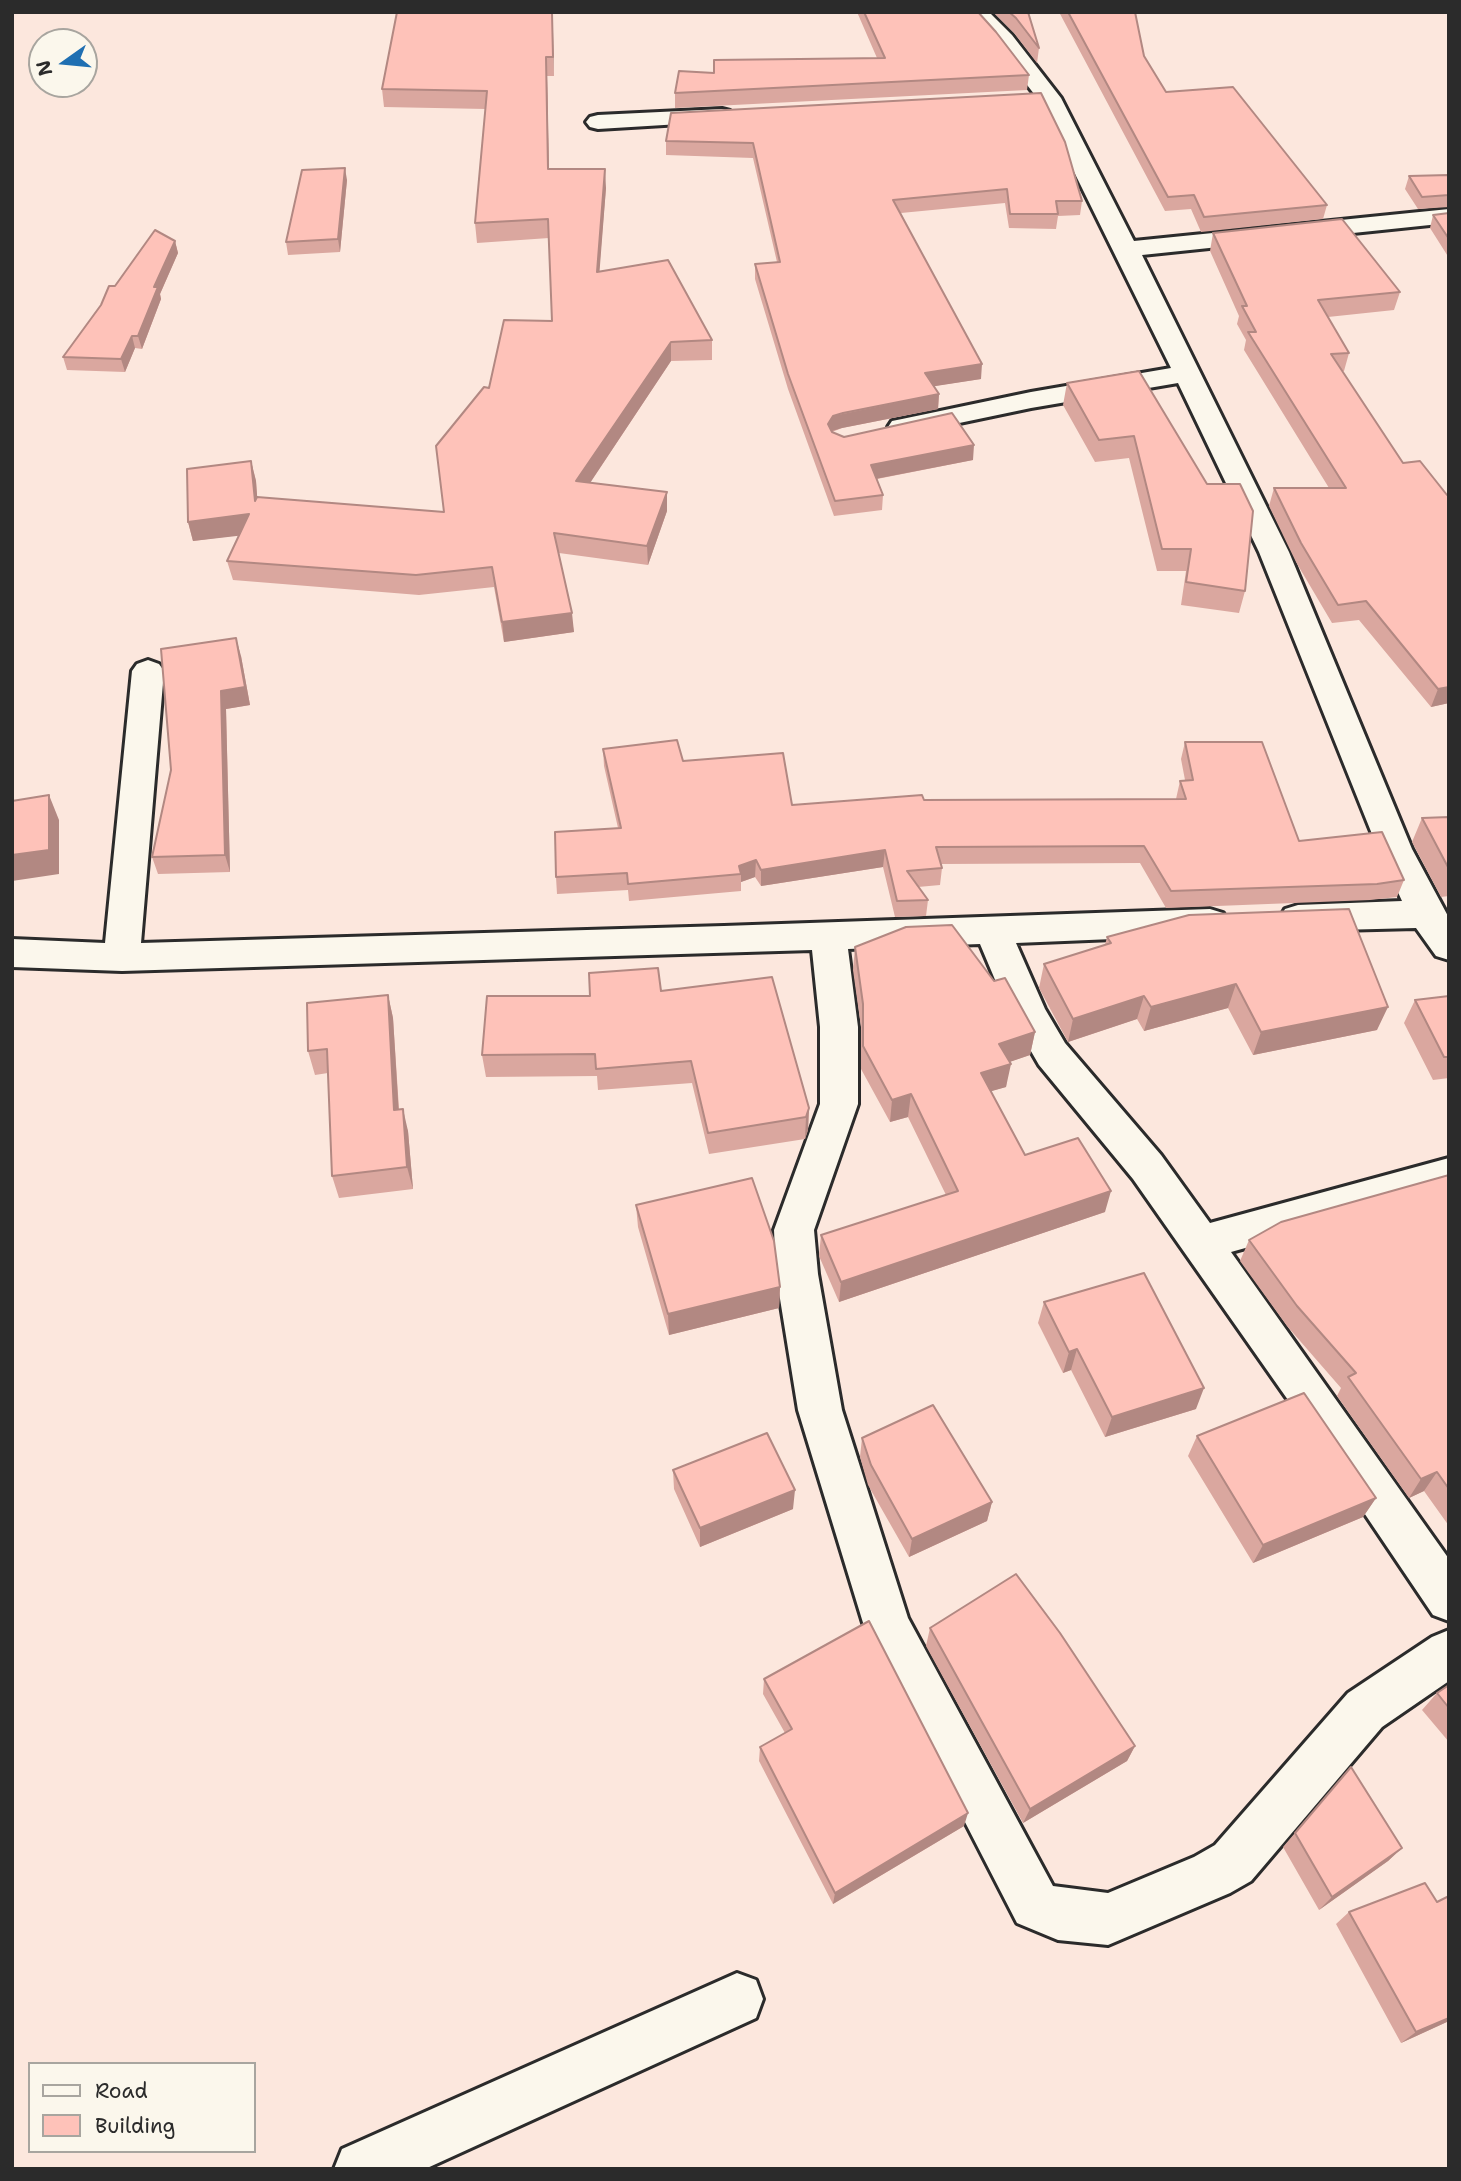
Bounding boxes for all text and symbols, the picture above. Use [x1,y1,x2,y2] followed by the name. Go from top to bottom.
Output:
[28,28,98,98] north arrow
[30,58,58,79] text: N
[28,2062,256,2153] legend
[95,2077,148,2105] text: Road
[95,2112,175,2140] text: Building

